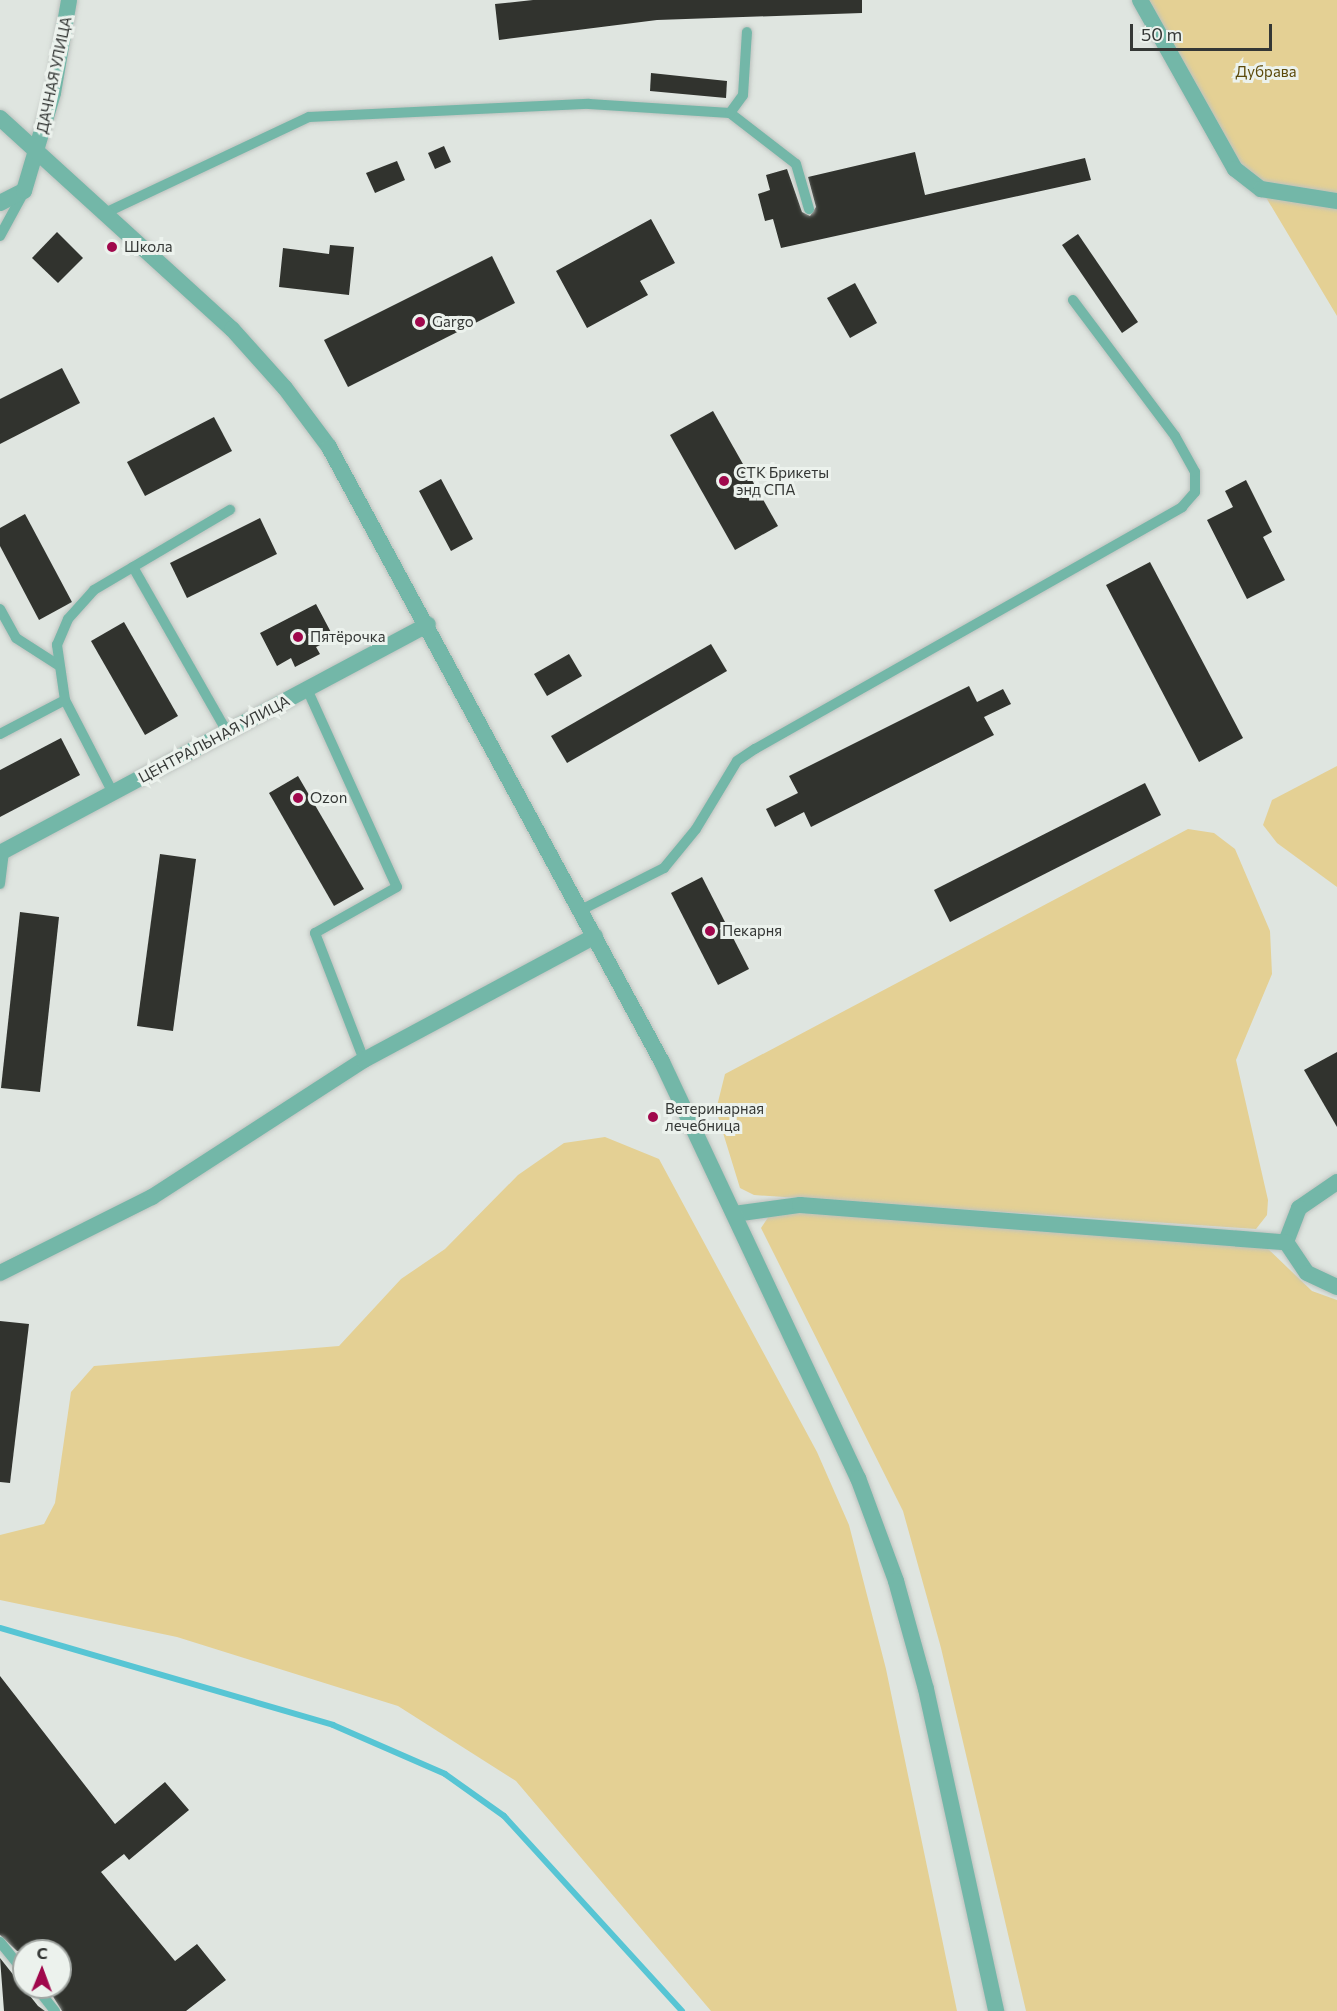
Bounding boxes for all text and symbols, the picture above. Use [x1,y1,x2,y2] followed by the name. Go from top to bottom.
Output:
[1133,12,1276,50] scale bar
[33,15,75,135] street label: ДАЧНАЯ УЛИЦА
[1141,23,1182,45] text: 50 m
[1236,63,1296,81] park label: Дубрава
[124,238,173,256] place label: Школа
[105,240,119,254] marker: Школа
[432,313,474,331] place label: Gargo
[413,315,427,329] marker: Gargo
[736,463,829,498] place label: СТК Брикеты энд СПА
[717,474,731,488] marker: СТК Брикеты энд СПА
[310,628,385,646] place label: Пятёрочка
[291,630,305,644] marker: Пятёрочка
[135,691,293,787] street label: ЦЕНТРАЛЬНАЯ УЛИЦА
[310,789,347,807] place label: Ozon
[291,791,305,805] marker: Ozon
[722,922,782,940] place label: Пекарня
[703,924,717,938] marker: Пекарня
[665,1099,764,1134] place label: Ветеринарная лечебница
[646,1110,660,1124] marker: Ветеринарная лечебница
[12,1939,72,1999] north arrow
[37,1943,48,1962] text: С

